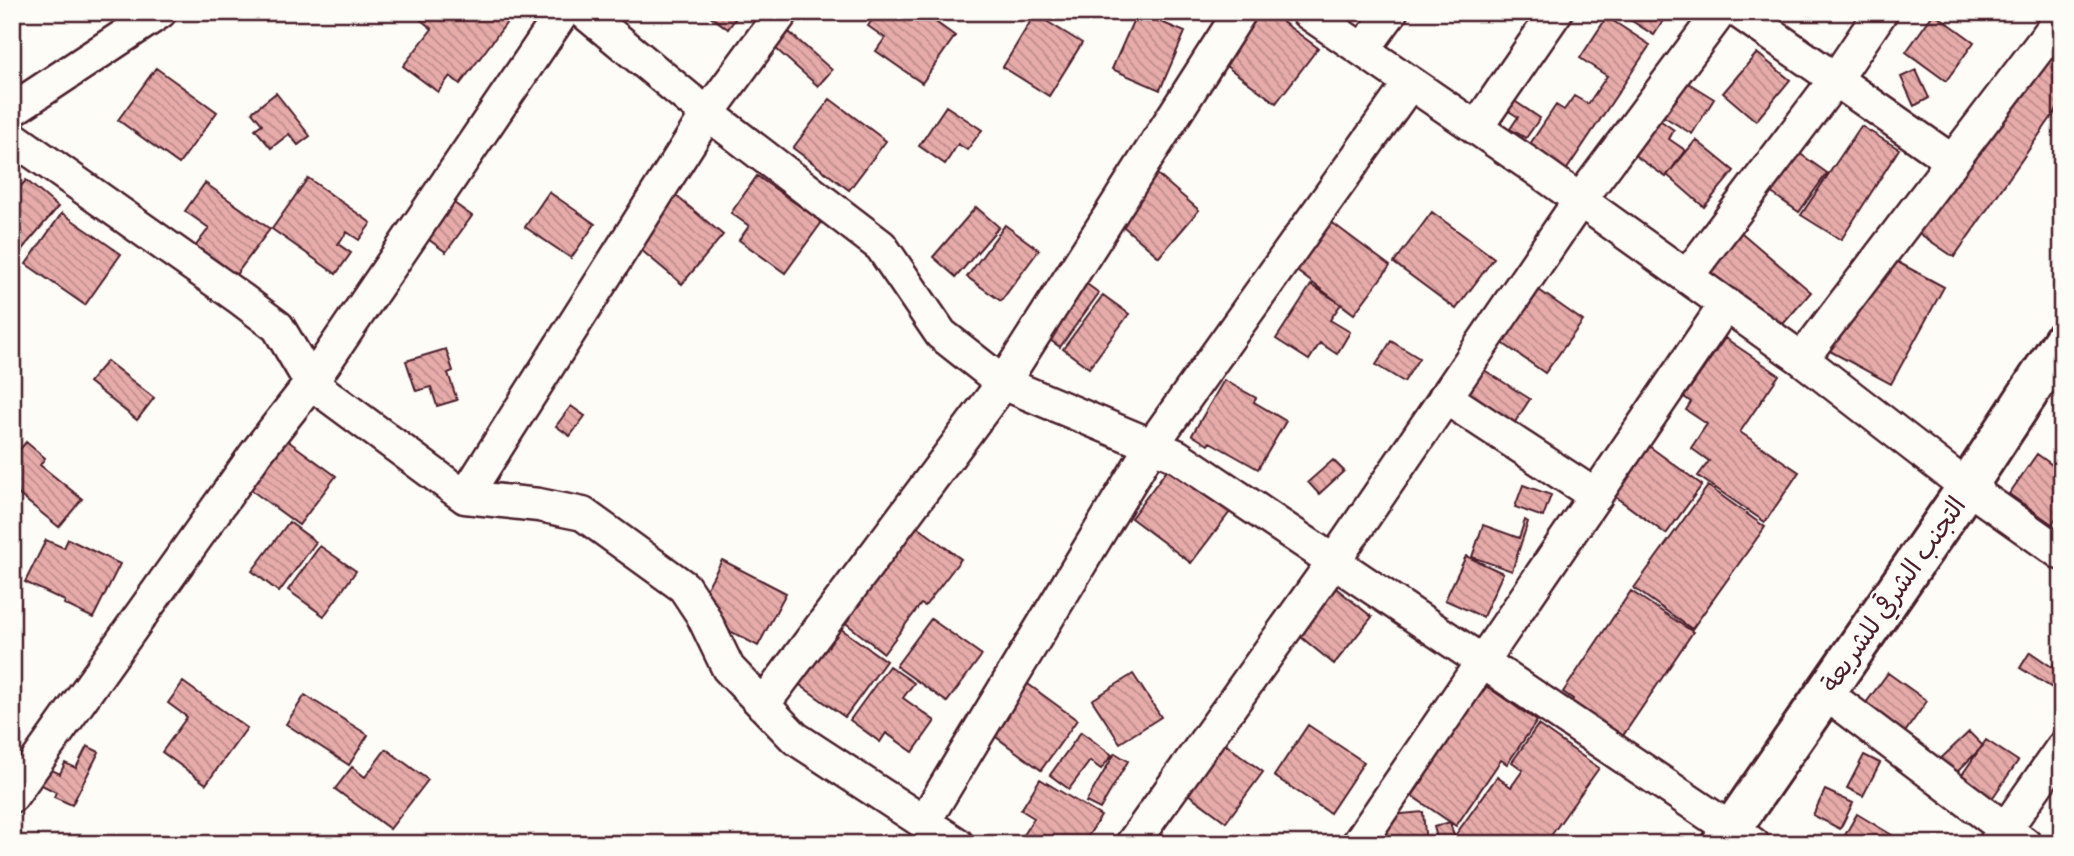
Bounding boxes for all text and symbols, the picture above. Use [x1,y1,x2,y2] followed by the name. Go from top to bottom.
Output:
[1814,490,1975,700] street label: التجنب الشرقي للشريعة

